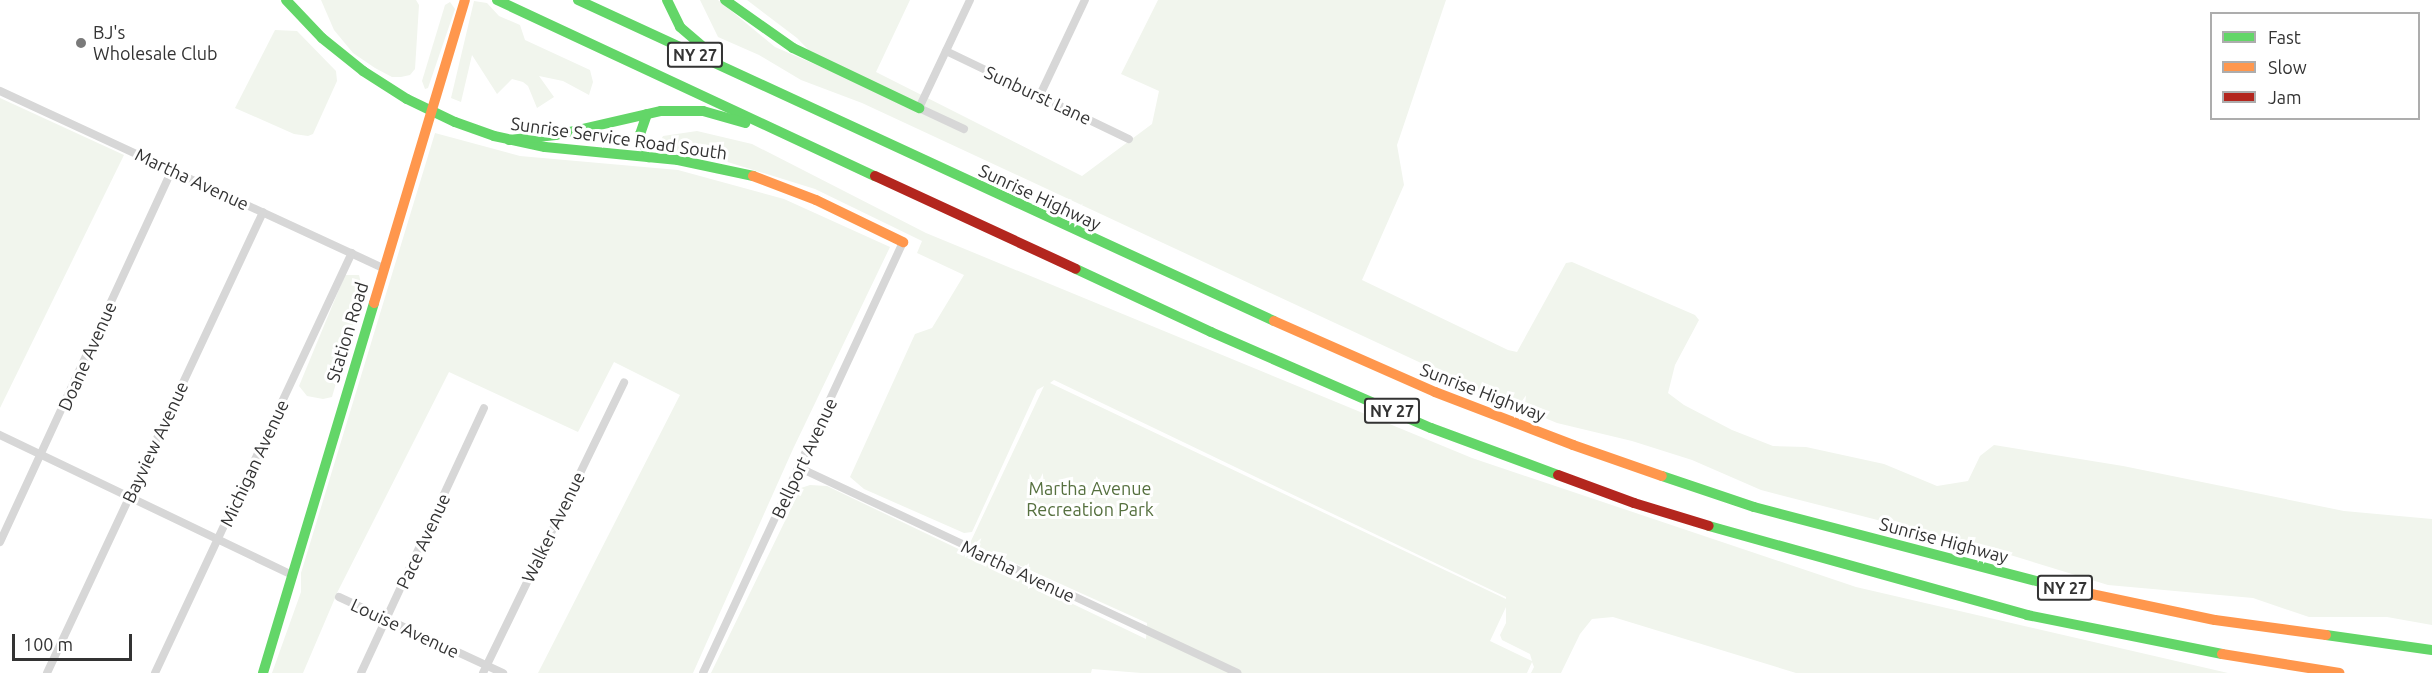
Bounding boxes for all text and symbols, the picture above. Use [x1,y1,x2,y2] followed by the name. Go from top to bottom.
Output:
[2210,12,2420,120] legend
[93,22,217,64] place label: BJ's Wholesale Club
[2268,27,2301,47] text: Fast
[74,36,88,50] marker: BJ's Wholesale Club
[666,42,724,68] road number: NY 27
[2268,57,2307,77] text: Slow
[981,61,1095,129] street label: Sunburst Lane
[2268,87,2302,107] text: Jam
[509,112,729,164] street label: Sunrise Service Road South
[132,143,252,215] street label: Martha Avenue
[975,159,1105,235] street label: Sunrise Highway
[322,279,372,385] street label: Station Road
[53,298,121,414] street label: Doane Avenue
[1417,358,1549,426] street label: Sunrise Highway
[117,378,193,506] street label: Bayview Avenue
[767,394,841,522] street label: Bellport Avenue
[215,396,293,530] street label: Michigan Avenue
[1364,398,1420,424] road number: NY 27
[517,468,589,586] street label: Walker Avenue
[1026,478,1154,520] park label: Martha Avenue Recreation Park
[391,490,455,592] street label: Pace Avenue
[1877,512,2011,568] street label: Sunrise Highway
[958,535,1078,607] street label: Martha Avenue
[2036,575,2094,601] road number: NY 27
[347,594,463,662] street label: Louise Avenue
[15,622,135,660] scale bar
[23,634,73,654] text: 100 m

